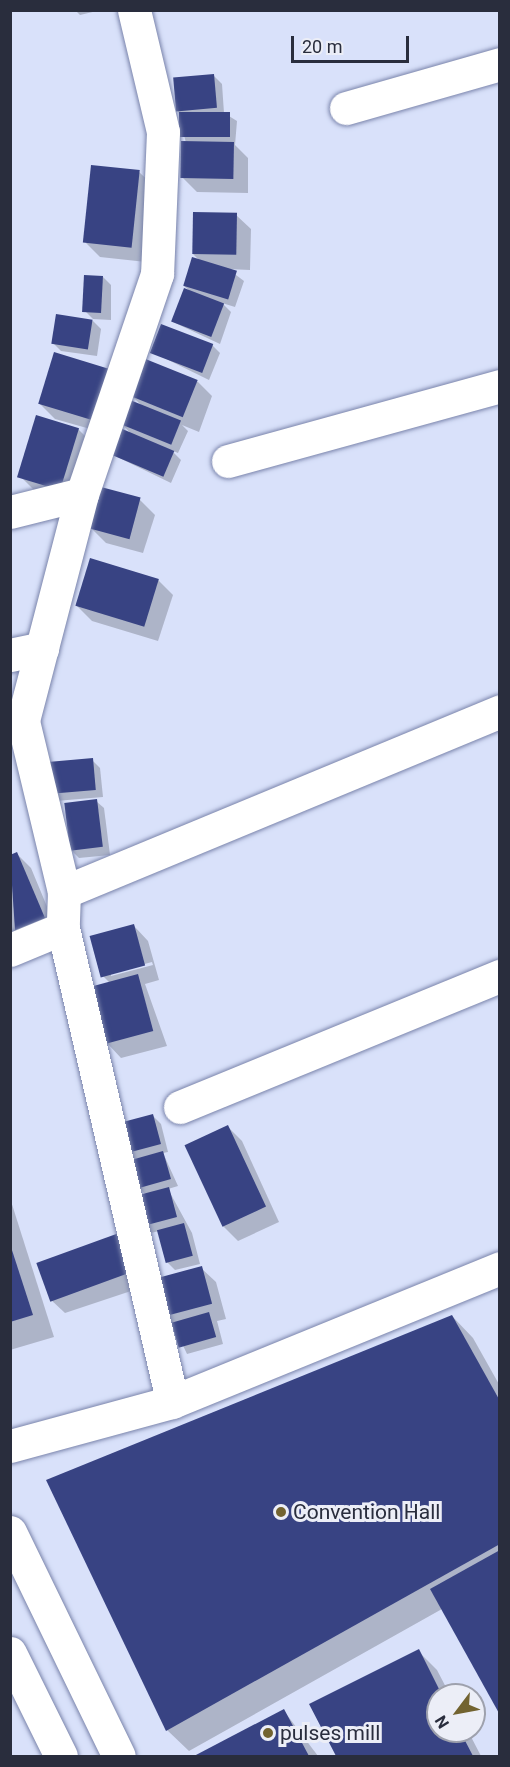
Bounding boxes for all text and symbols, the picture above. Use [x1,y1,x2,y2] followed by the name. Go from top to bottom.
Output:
[294,24,412,62] scale bar
[302,36,342,57] text: 20 m
[293,1499,440,1525] place label: Convention Hall
[274,1505,288,1519] marker: Convention Hall
[426,1683,486,1743] north arrow
[431,1712,453,1732] text: N
[280,1720,380,1746] place label: pulses mill
[261,1726,275,1740] marker: pulses mill

